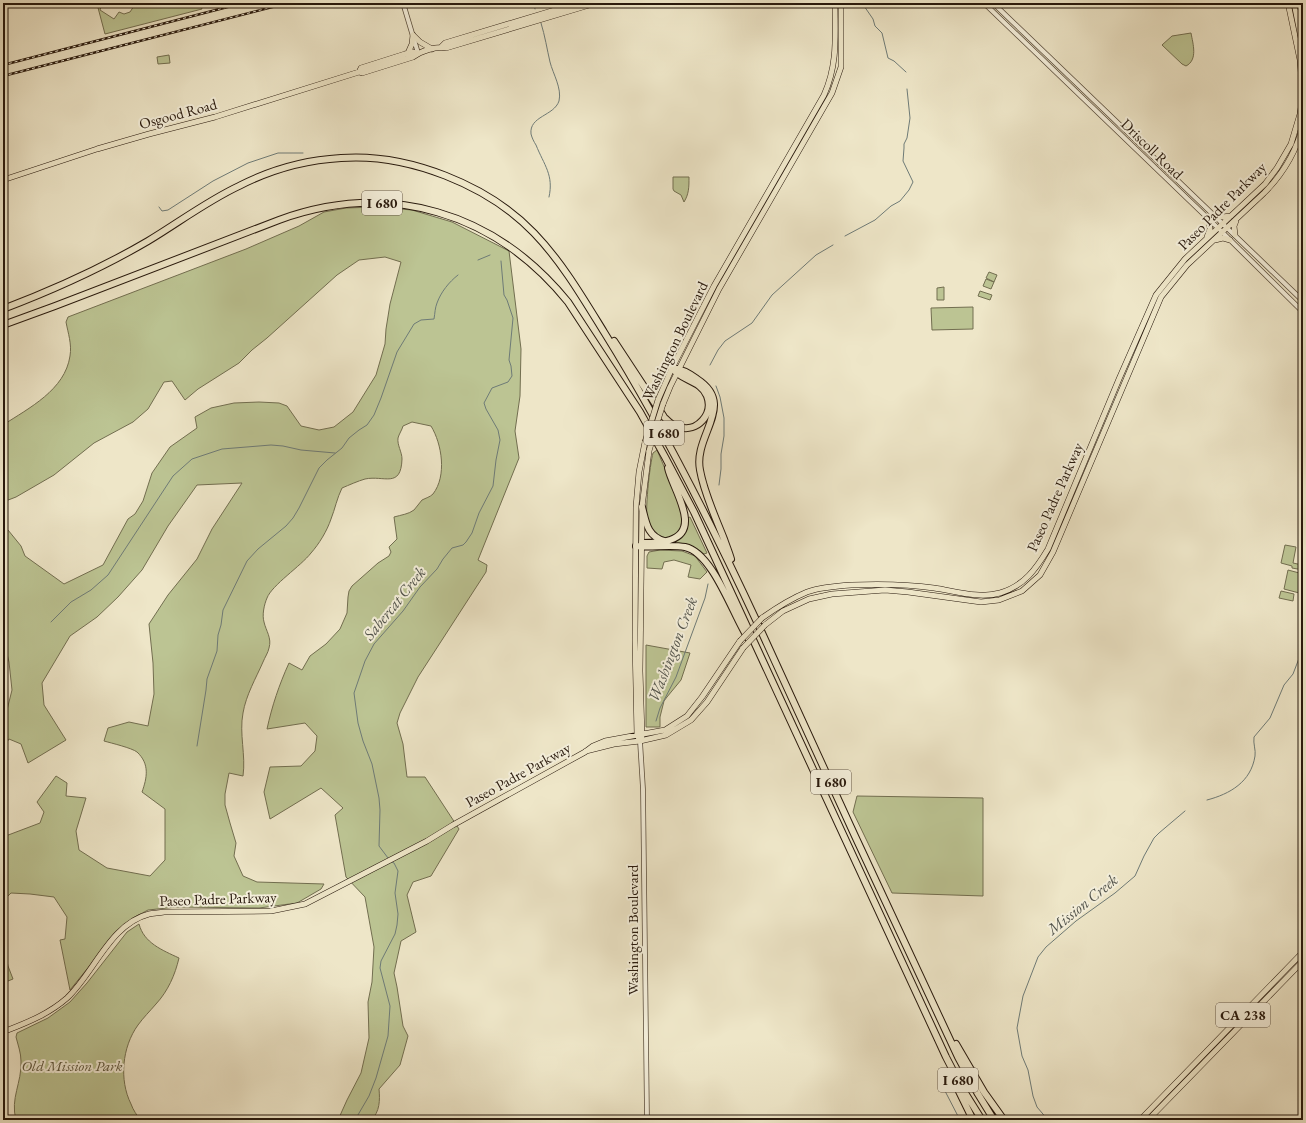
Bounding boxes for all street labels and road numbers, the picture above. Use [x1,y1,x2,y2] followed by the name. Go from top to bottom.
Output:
[137,94,219,133] street label: Osgood Road
[1117,114,1188,183] street label: Driscoll Road
[1173,157,1270,254] street label: Paseo Padre Parkway
[362,191,402,215] road number: I 680
[637,278,712,404] street label: Washington Boulevard
[644,421,684,445] road number: I 680
[1022,439,1087,554] street label: Paseo Padre Parkway
[462,738,574,811] street label: Paseo Padre Parkway
[811,770,851,794] road number: I 680
[623,864,642,995] street label: Washington Boulevard
[159,887,277,910] street label: Paseo Padre Parkway
[1216,1003,1270,1027] road number: CA 238
[938,1068,978,1092] road number: I 680

